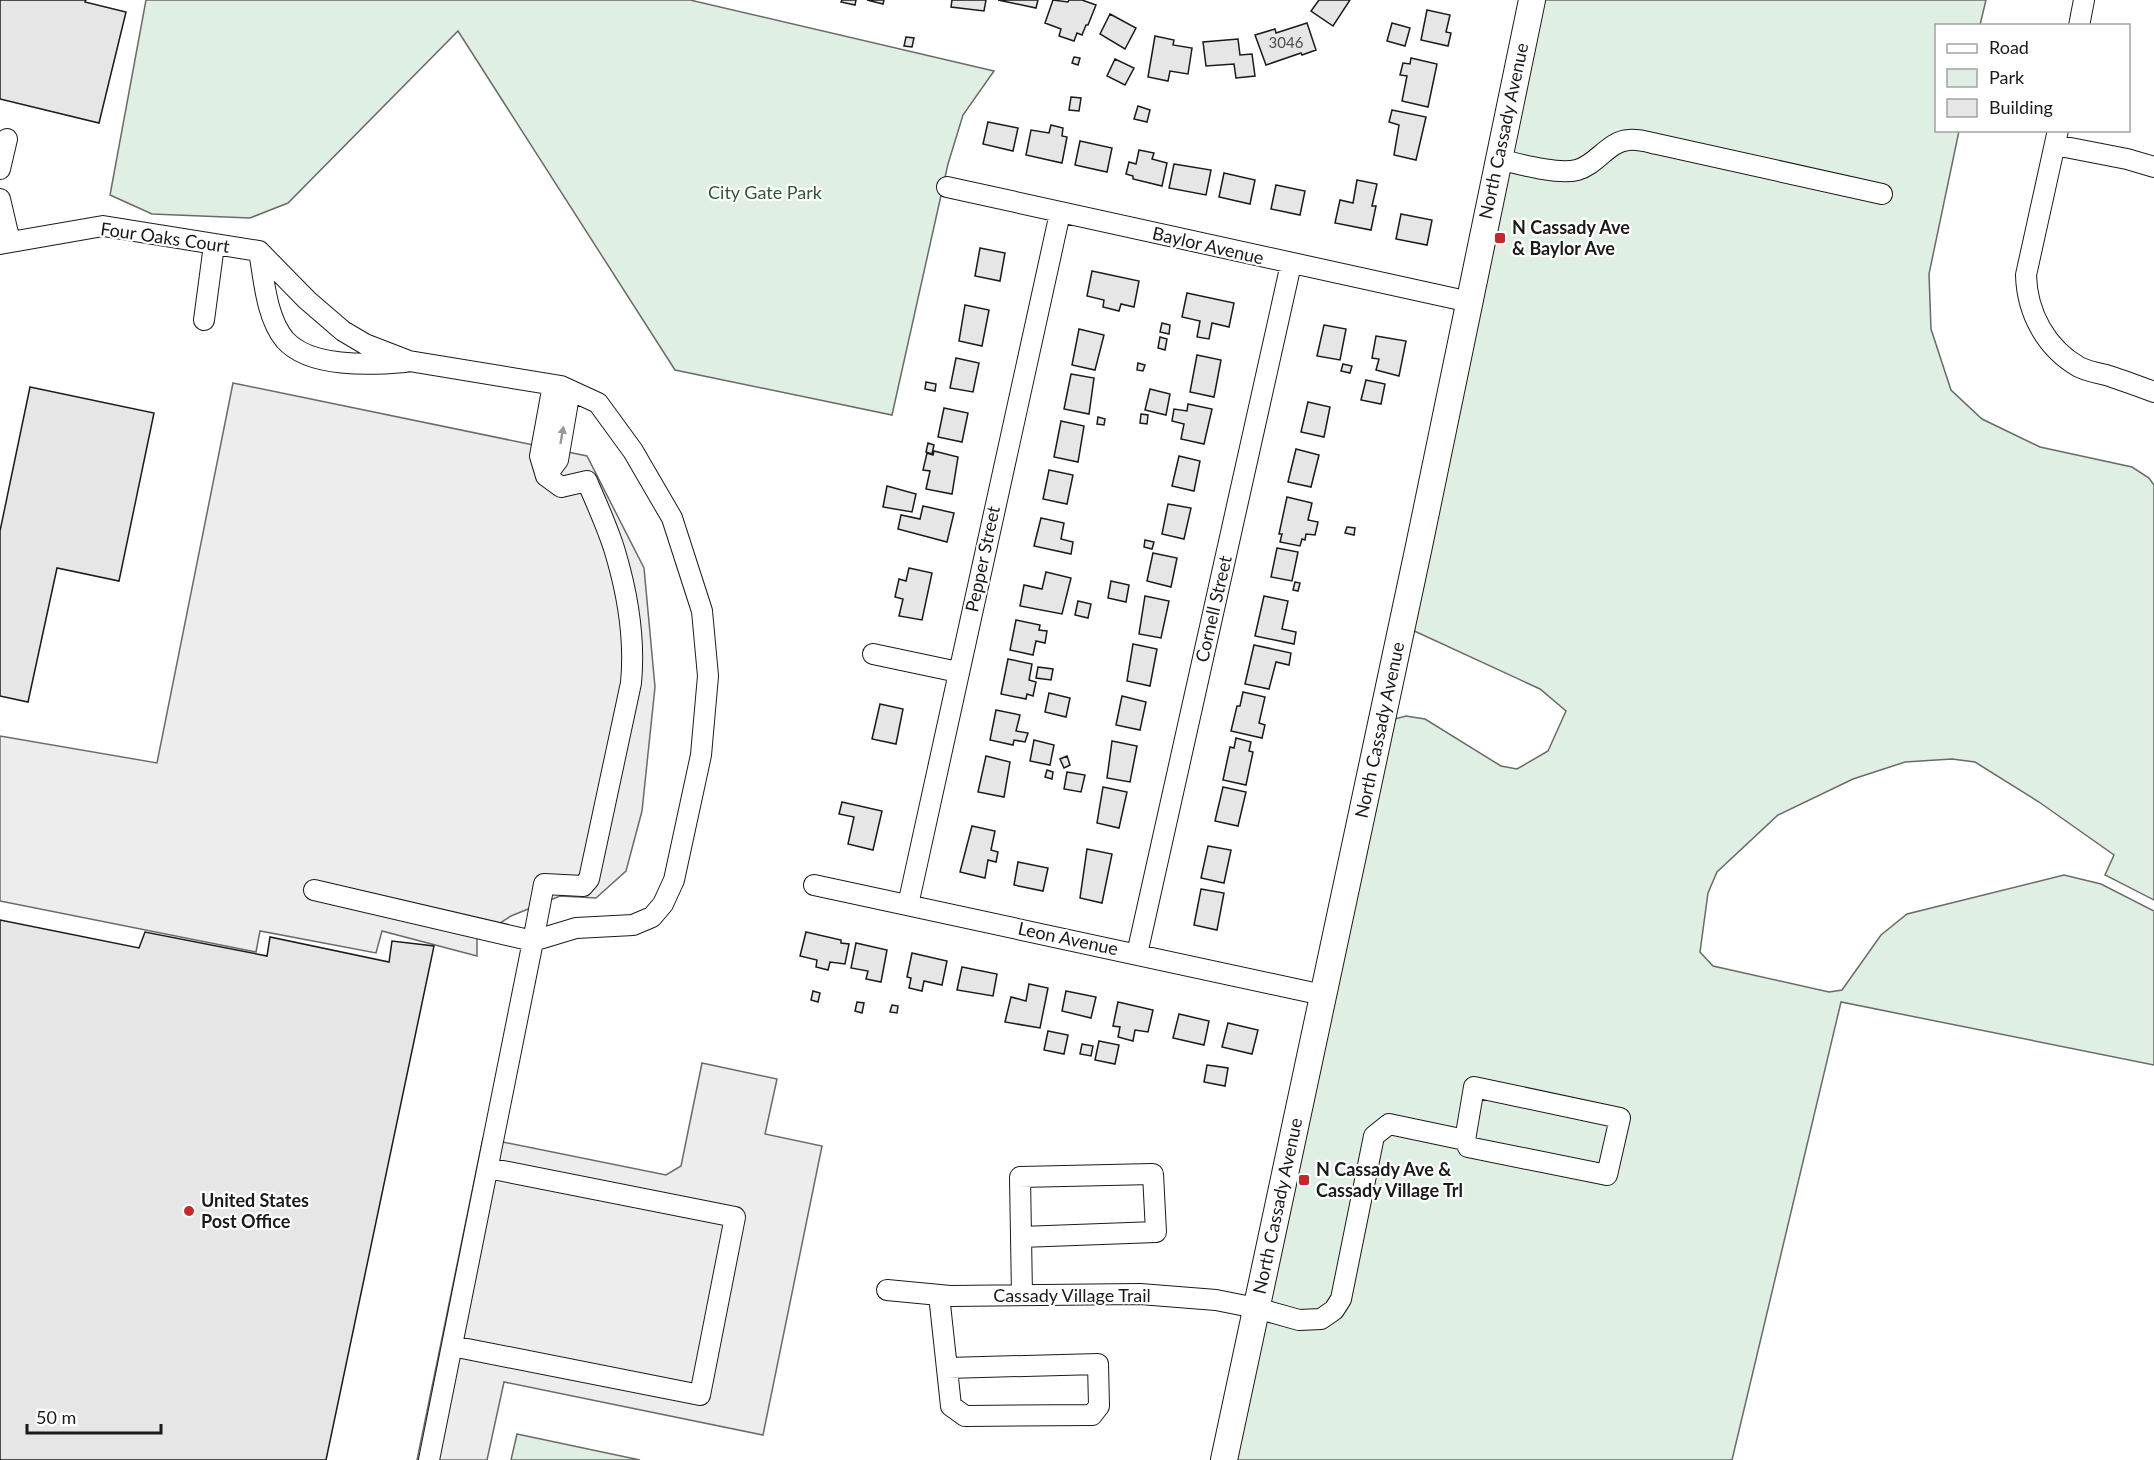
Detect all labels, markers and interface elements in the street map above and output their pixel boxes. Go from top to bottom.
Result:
legend [1935,24,2130,132]
house number: 3046 [1269,33,1304,51]
text: Road [1989,36,2029,58]
street label: North Cassady Avenue [1474,41,1532,221]
text: Park [1989,66,2025,88]
text: Building [1989,96,2053,118]
park label: City Gate Park [708,181,823,203]
place label: N Cassady Ave & Baylor Ave [1512,216,1630,259]
street label: Four Oaks Court [99,217,232,257]
street label: Baylor Avenue [1150,222,1266,269]
marker: N Cassady Ave & Baylor Ave [1493,231,1507,245]
one-way arrow [558,426,567,445]
street label: Pepper Street [960,503,1004,614]
street label: Cornell Street [1190,553,1236,664]
street label: North Cassady Avenue [1350,640,1408,820]
street label: Leon Avenue [1016,917,1120,959]
street label: North Cassady Avenue [1248,1116,1306,1296]
place label: N Cassady Ave & Cassady Village Trl [1316,1158,1463,1201]
marker: N Cassady Ave & Cassady Village Trl [1297,1173,1311,1187]
place label: United States Post Office [201,1189,309,1232]
marker: United States Post Office [182,1204,196,1218]
street label: Cassady Village Trail [993,1284,1151,1306]
scale bar [27,1397,160,1435]
text: 50 m [36,1406,76,1428]

